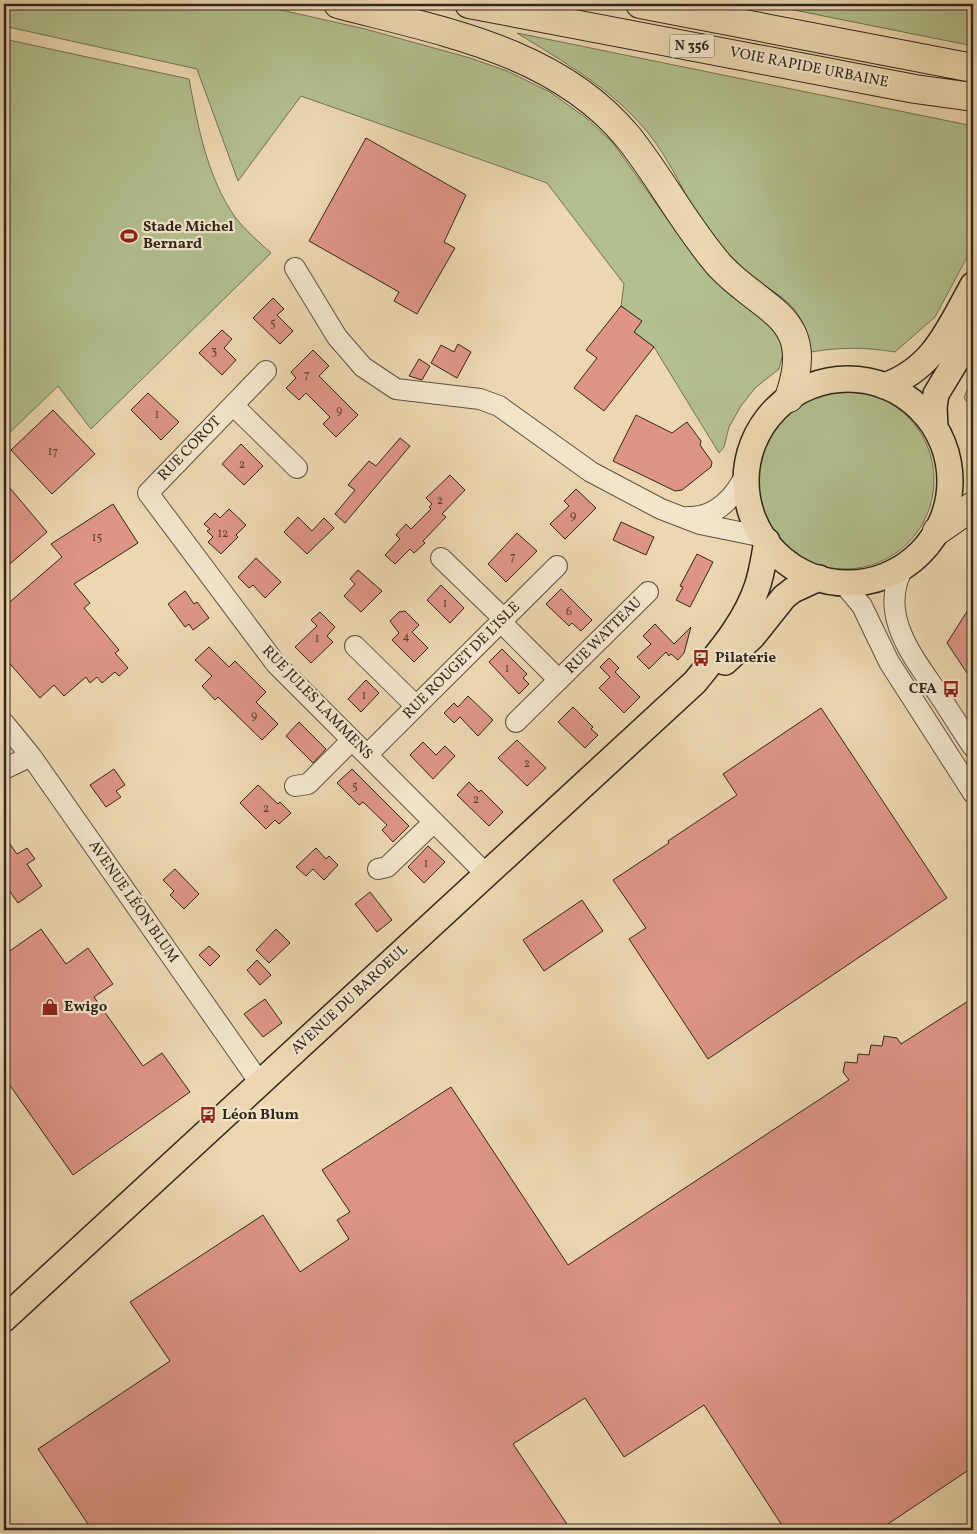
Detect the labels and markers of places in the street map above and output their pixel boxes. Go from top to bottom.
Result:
place label: Stade Michel Bernard [143,217,234,255]
sports icon: Stade Michel Bernard [119,226,139,246]
bus stop icon: Pilaterie [691,648,711,668]
place label: Pilaterie [715,648,776,669]
place label: CFA [909,679,937,700]
bus stop icon: CFA [941,679,961,699]
shop icon: Ewigo [40,997,60,1017]
place label: Ewigo [64,997,108,1018]
bus stop icon: Léon Blum [198,1105,218,1125]
place label: Léon Blum [222,1105,299,1126]

